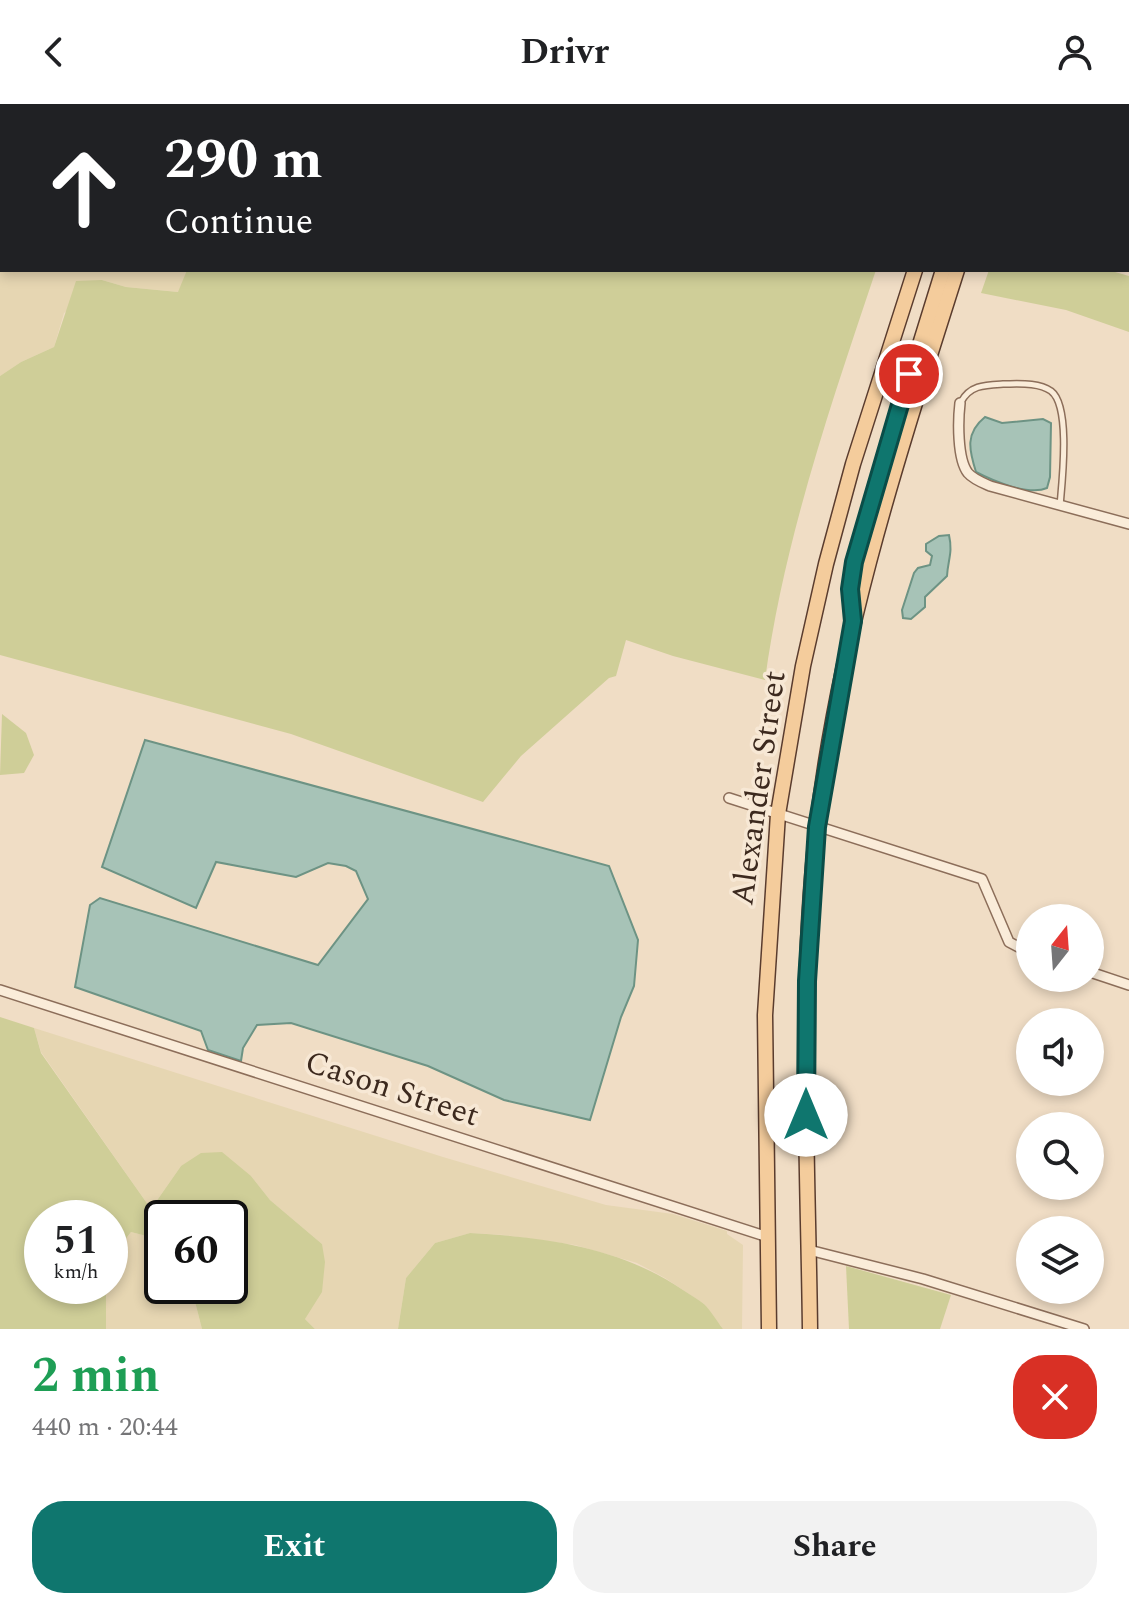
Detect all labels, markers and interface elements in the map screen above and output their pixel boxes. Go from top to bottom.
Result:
text: Drivr [520,25,609,80]
icon: back [32,30,76,74]
icon: person [1053,30,1097,74]
text: 290 m [164,118,323,203]
icon: ahead [32,136,136,240]
text: Continue [164,195,313,250]
pin [875,340,943,408]
icon: arrive [887,352,931,396]
street label: Alexander Street [718,668,800,908]
north arrow [1016,904,1104,992]
map controls [1016,904,1104,1304]
button: sound [1016,1008,1104,1096]
street label: Cason Street [299,1038,485,1140]
position arrow [764,1073,848,1157]
button: search [1016,1112,1104,1200]
speed limit sign: 60 [144,1200,248,1304]
text: 51 [54,1211,98,1272]
button: layers [1016,1216,1104,1304]
text: km/h [54,1257,99,1287]
text: 2 min [32,1340,160,1413]
button: close [1013,1355,1097,1439]
text: 440 m · 20:44 [32,1407,178,1447]
button: Exit [32,1501,557,1593]
button: Share [573,1501,1097,1593]

